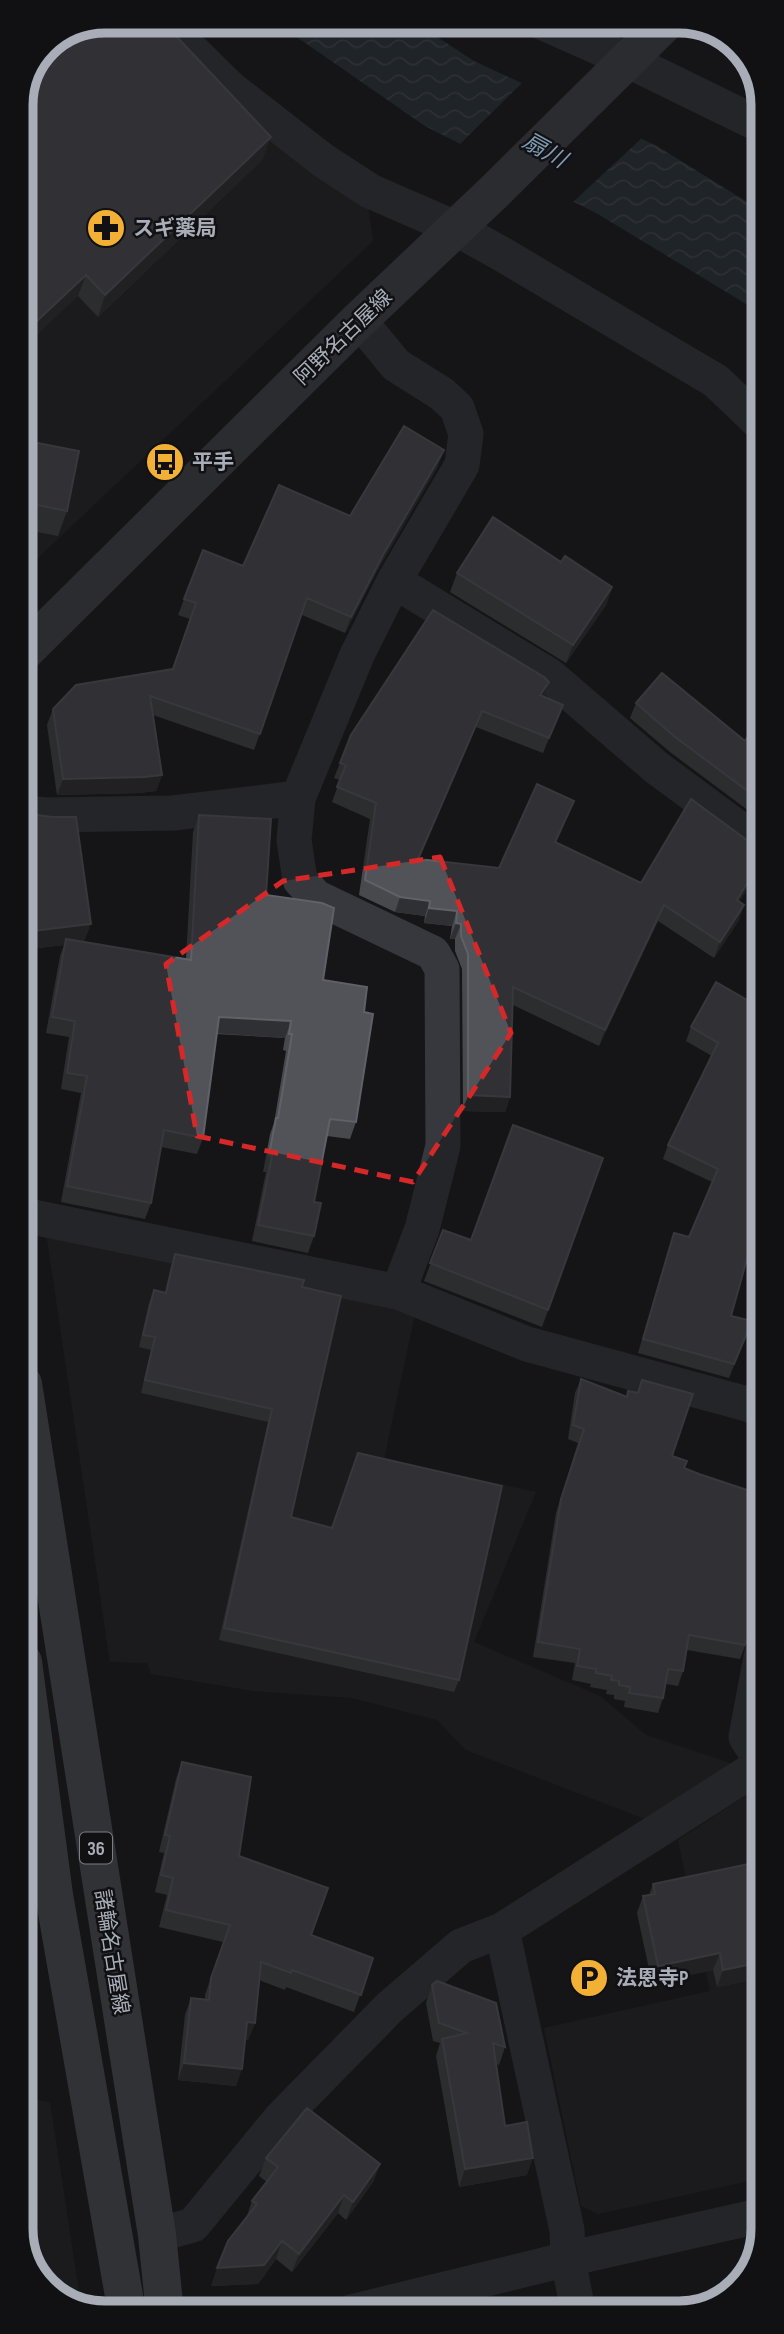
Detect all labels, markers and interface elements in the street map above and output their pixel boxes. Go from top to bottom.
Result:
water label: 扇川 [518,127,574,176]
pharmacy icon: スギ薬局 [85,207,127,249]
place label: スギ薬局 [133,216,217,241]
street label: 阿野名古屋線 [289,285,397,390]
bus stop icon: 平手 [144,441,186,483]
place label: 平手 [192,450,234,475]
road number: 36 [80,1832,112,1864]
street label: 諸輪名古屋線 [89,1888,134,2016]
parking icon: 法恩寺P [568,1957,610,1999]
place label: 法恩寺P [616,1966,689,1991]

